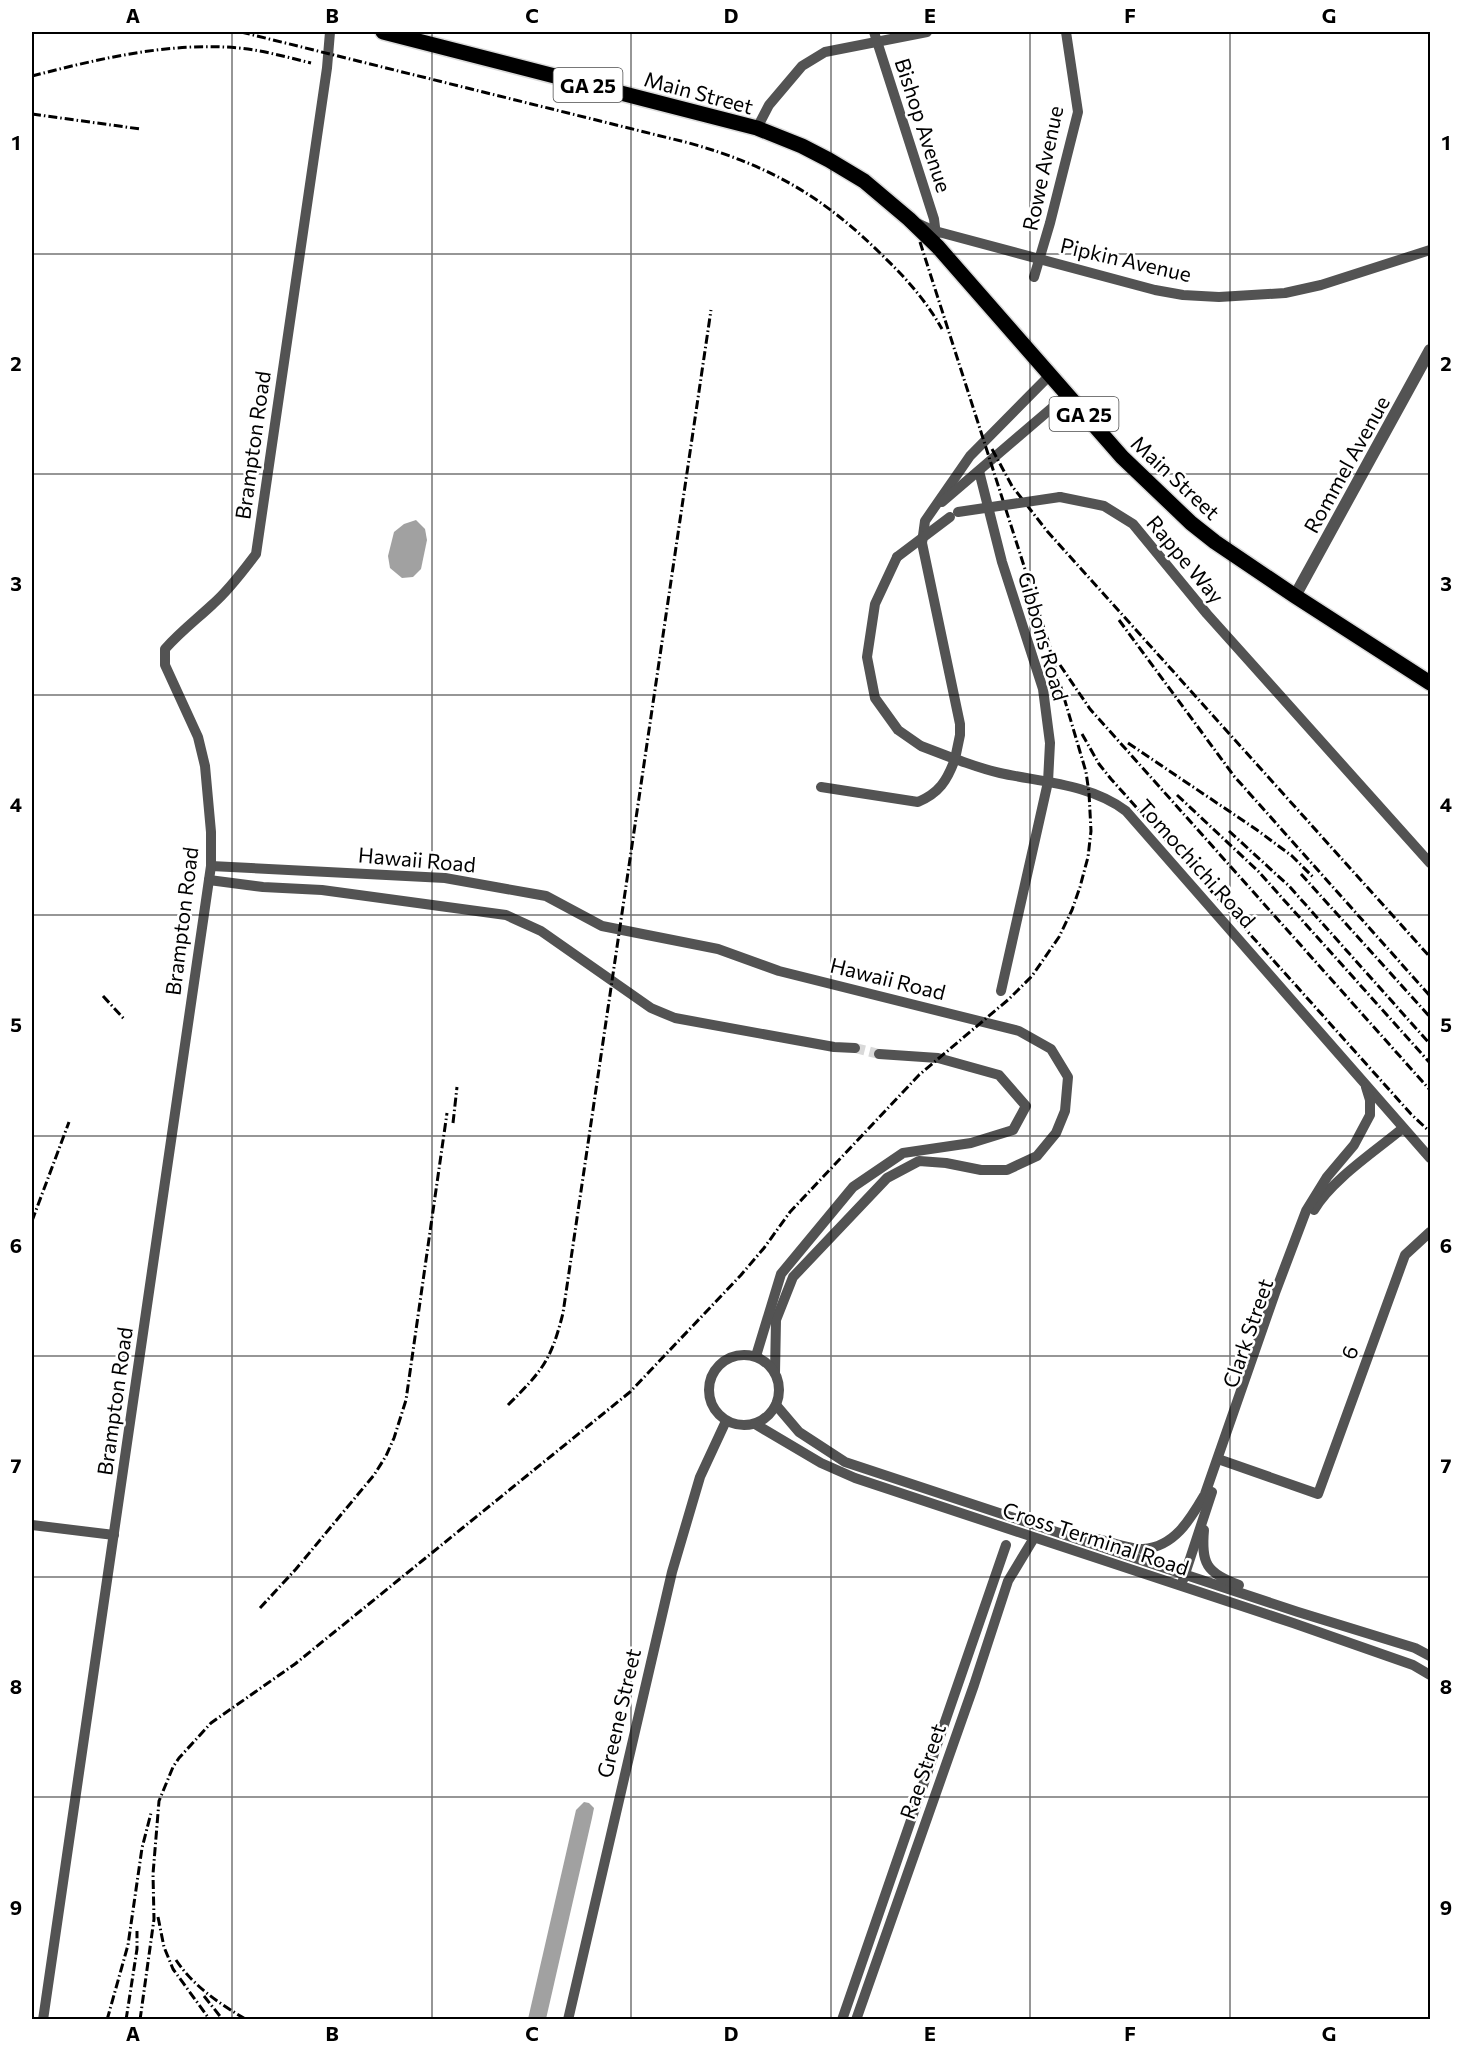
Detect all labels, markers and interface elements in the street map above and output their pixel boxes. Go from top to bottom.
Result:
text: A [126,3,140,27]
text: B [325,3,339,27]
text: C [525,3,539,27]
text: D [724,3,738,27]
text: E [924,3,936,27]
text: F [1124,3,1136,27]
text: G [1322,3,1336,27]
street label: Bishop Avenue [891,55,957,195]
street label: Main Street [642,65,756,119]
road number: GA 25 [554,68,622,102]
street label: Rowe Avenue [1017,103,1067,233]
text: 1 [11,130,21,154]
text: 1 [1441,130,1451,154]
street label: Pipkin Avenue [1058,232,1194,286]
text: 2 [10,351,22,375]
text: 2 [1440,351,1452,375]
street label: Brampton Road [229,369,275,521]
street label: Rommel Avenue [1298,391,1394,537]
road number: GA 25 [1050,397,1118,431]
street label: Main Street [1127,430,1225,524]
street label: Rappe Way [1142,510,1230,608]
street label: Gibbons Road [1014,569,1074,703]
text: 3 [10,571,22,595]
text: 3 [1440,571,1452,595]
text: 4 [10,792,22,816]
text: 4 [1440,792,1452,816]
street label: Tomochichi Road [1133,794,1261,932]
street label: Hawaii Road [357,841,477,877]
street label: Brampton Road [159,845,203,997]
street label: Hawaii Road [828,952,948,1004]
text: 5 [10,1012,22,1036]
text: 5 [1440,1012,1452,1036]
text: 6 [10,1233,22,1257]
text: 6 [1440,1233,1452,1257]
street label: Clark Street [1217,1275,1277,1391]
street label: Brampton Road [91,1325,137,1477]
street label: 6 [1335,1342,1363,1362]
text: 7 [11,1453,22,1477]
text: 7 [1441,1453,1452,1477]
street label: Cross Terminal Road [1000,1496,1192,1580]
street label: Greene Street [591,1646,645,1780]
text: 8 [10,1674,22,1698]
text: 8 [1440,1674,1452,1698]
street label: Rae Street [894,1720,950,1822]
text: 9 [10,1895,22,1919]
text: 9 [1440,1895,1452,1919]
text: A [126,2021,140,2045]
text: B [325,2021,339,2045]
text: C [525,2021,539,2045]
text: D [724,2021,738,2045]
text: E [924,2021,936,2045]
text: F [1124,2021,1136,2045]
text: G [1322,2021,1336,2045]

